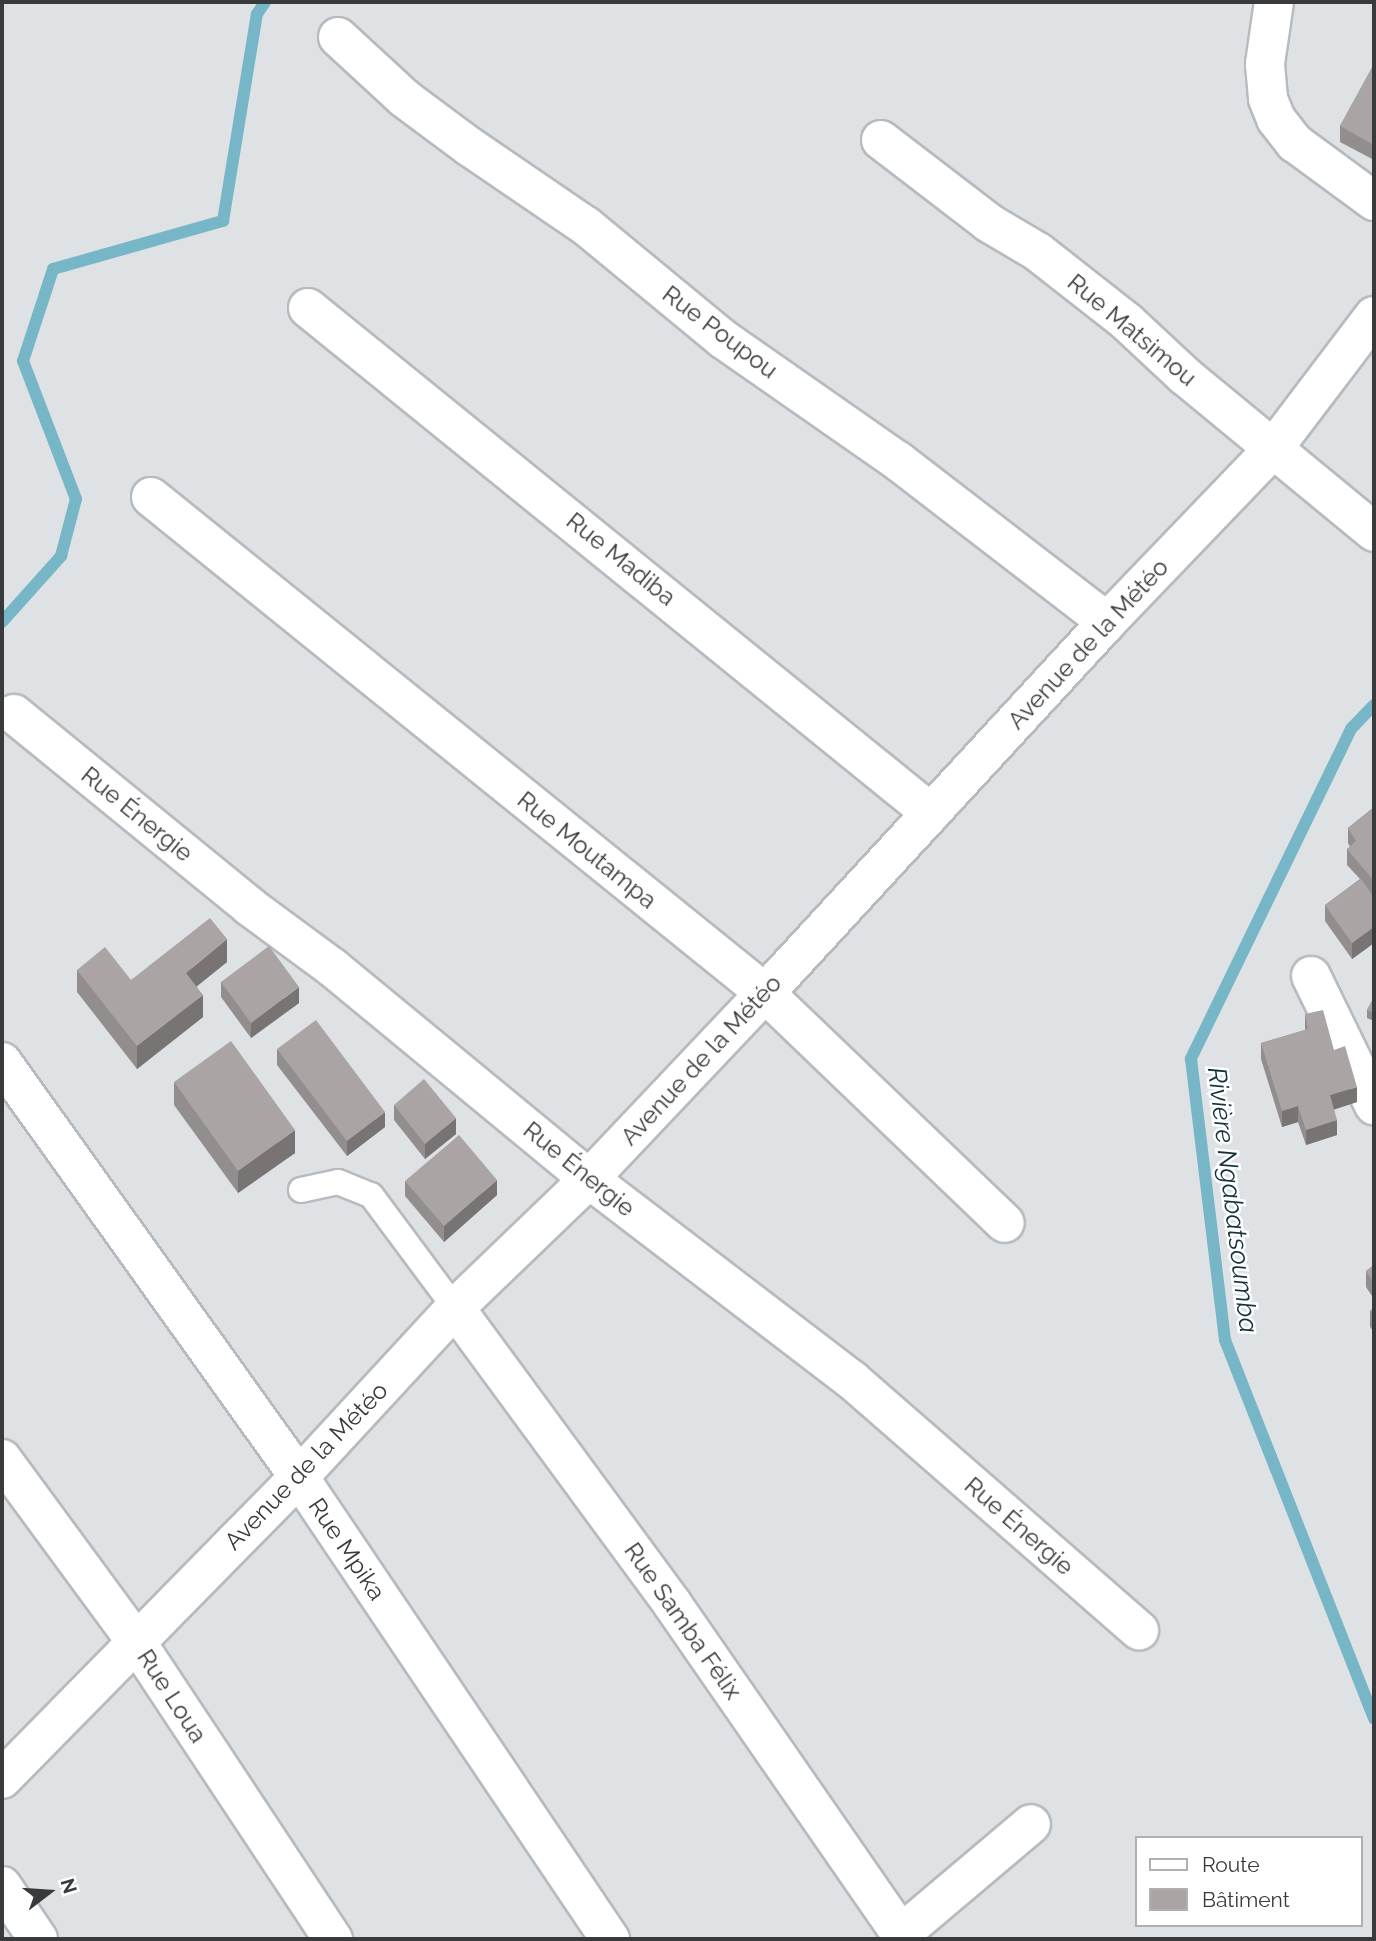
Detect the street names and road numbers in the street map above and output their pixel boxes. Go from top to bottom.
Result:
street label: Rue Matsimou [1062,268,1202,392]
street label: Rue Poupou [657,279,783,385]
street label: Rue Madiba [561,506,681,612]
street label: Avenue de la Météo [1002,553,1174,735]
street label: Rue Énergie [76,760,198,868]
street label: Rue Moutampa [512,785,662,915]
street label: Avenue de la Météo [615,969,787,1151]
street label: Rue Énergie [518,1115,640,1223]
street label: Avenue de la Météo [218,1376,394,1556]
street label: Rue Énergie [959,1471,1079,1581]
street label: Rue Mpika [302,1493,392,1605]
street label: Rue Samba Félix [618,1537,748,1705]
street label: Rue Loua [131,1644,213,1748]

